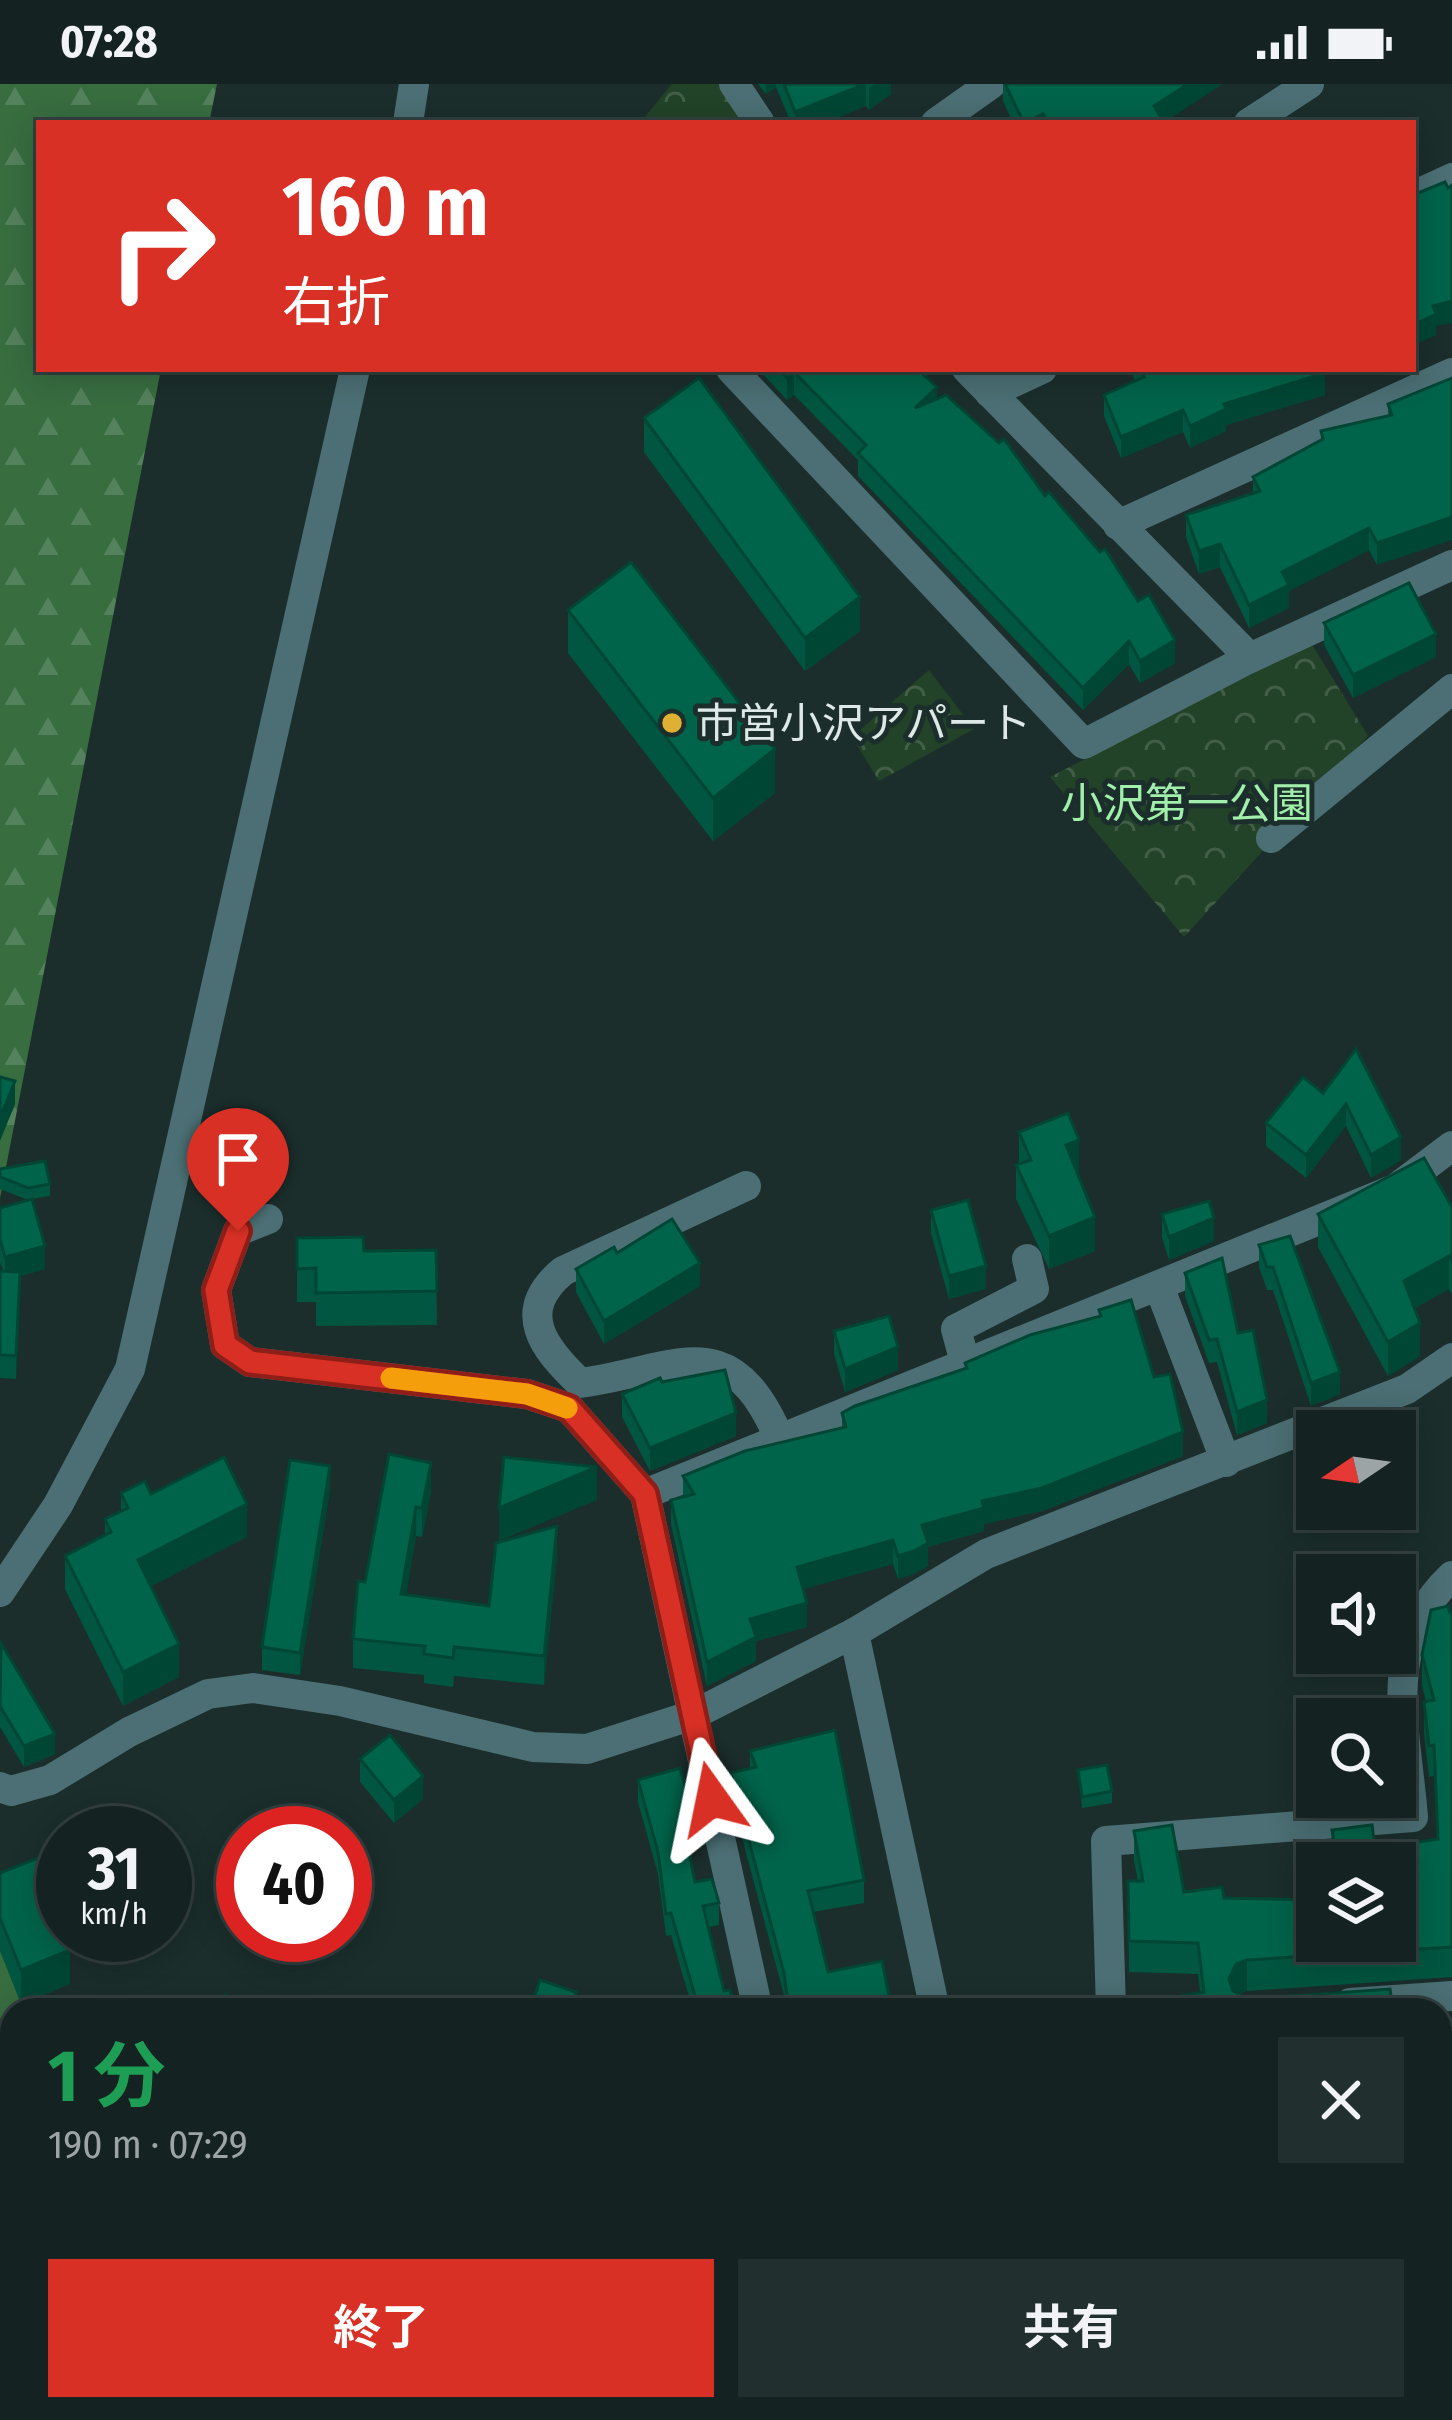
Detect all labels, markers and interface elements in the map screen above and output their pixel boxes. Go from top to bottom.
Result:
text: 07:28 [60,15,158,69]
text: 160 m [282,156,489,257]
icon: right [84,168,240,324]
text: 右折 [282,271,390,335]
place label: 市営小沢アパート [696,699,1031,749]
marker: 市営小沢アパート [659,710,685,736]
park label: 小沢第一公園 [1061,779,1313,829]
pin [187,1108,289,1231]
icon: arrive [205,1126,271,1192]
north arrow [1296,1410,1416,1530]
map controls [1296,1410,1416,1962]
button: sound [1296,1554,1416,1674]
button: search [1296,1698,1416,1818]
position arrow [649,1736,775,1862]
speed limit sign: 40 [216,1806,372,1962]
text: 31 [88,1833,140,1905]
button: layers [1296,1842,1416,1962]
text: km/h [81,1896,147,1932]
text: 1 分 [48,2034,165,2120]
button: close [1278,2037,1404,2163]
text: 190 m · 07:29 [48,2122,248,2168]
button: 終了 [48,2259,714,2397]
button: 共有 [738,2259,1404,2397]

